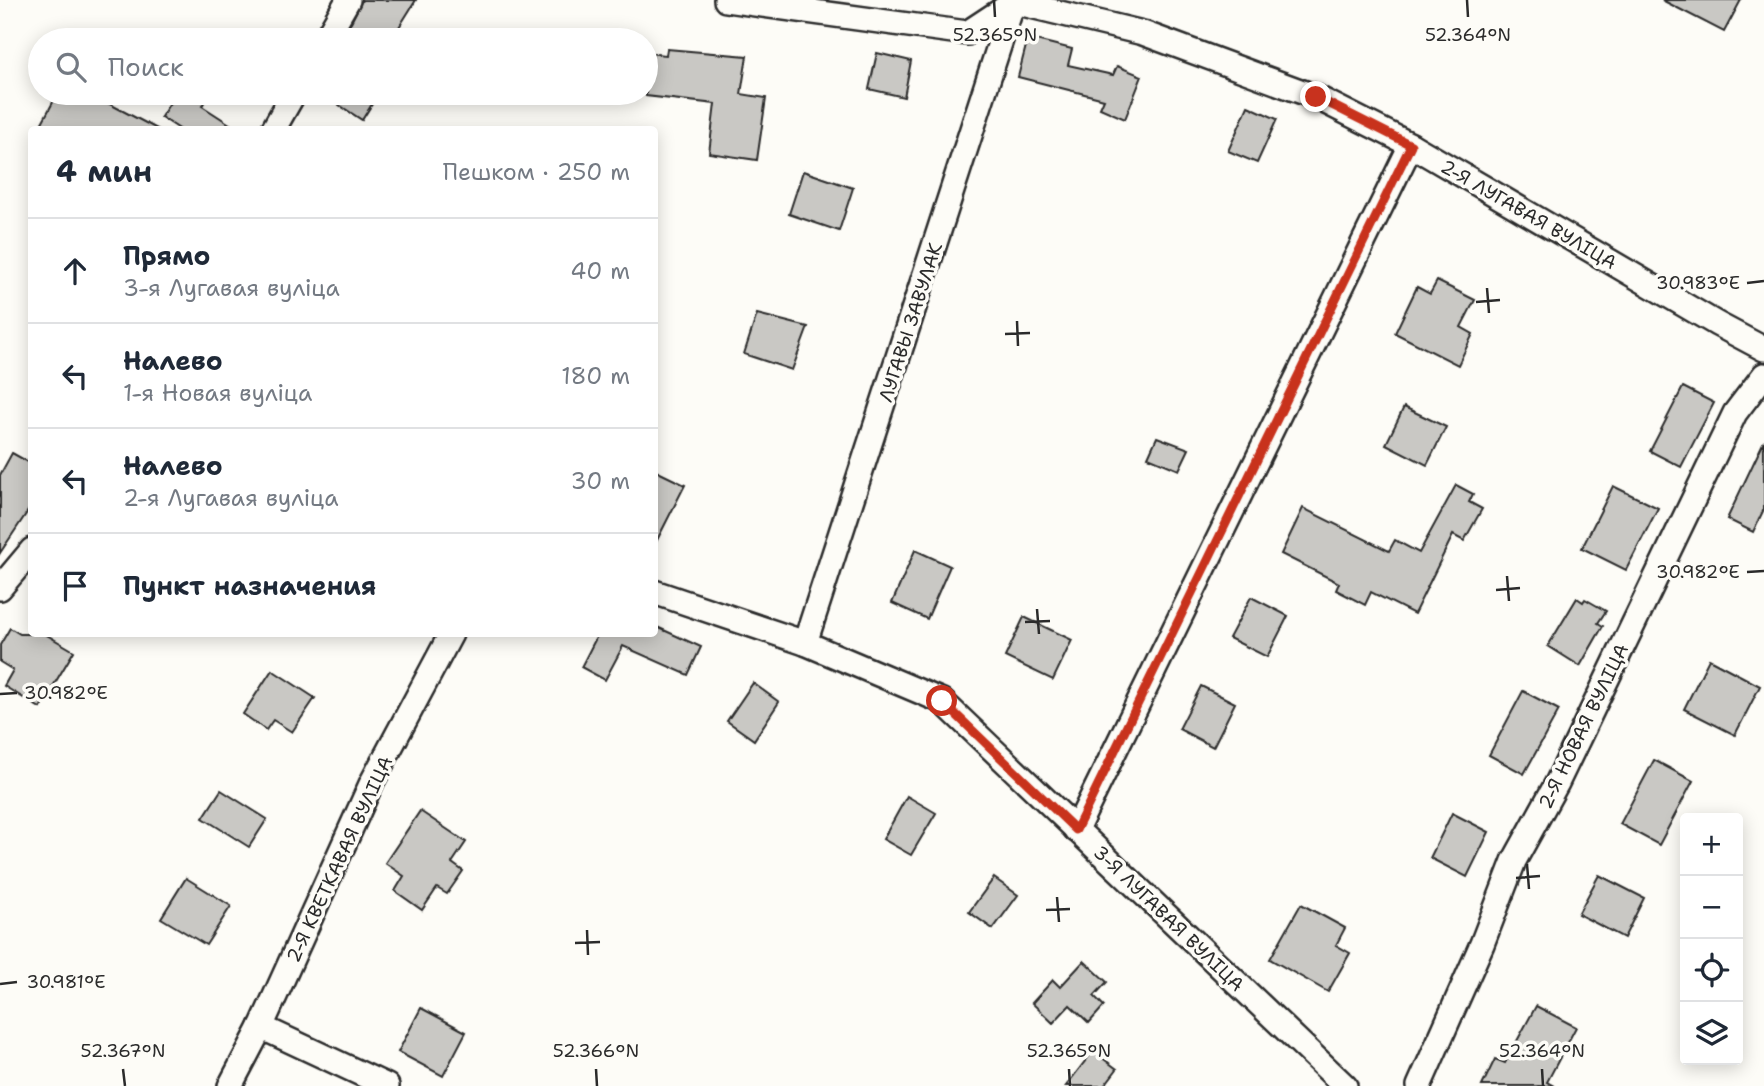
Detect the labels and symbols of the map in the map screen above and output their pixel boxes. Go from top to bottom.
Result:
text: 52.365°N [953,23,1037,47]
text: 52.364°N [1425,23,1511,47]
route end [1300,81,1331,112]
street label: 2-Я ЛУГАВАЯ ВУЛІЦА [1436,154,1621,275]
street label: ЛУГАВЫ ЗАВУЛАК [873,239,948,405]
text: 30.983°E [1656,271,1740,295]
text: 30.982°E [1656,560,1740,584]
street label: 2-Я НОВАЯ ВУЛІЦА [1533,639,1634,813]
text: 30.982°E [24,681,108,705]
route start [926,685,957,716]
street label: 2-Я КВЕТКАВАЯ ВУЛІЦА [281,752,398,966]
street label: 3-Я ЛУГАВАЯ ВУЛІЦА [1088,840,1249,997]
text: 30.981°E [26,970,106,994]
text: 52.367°N [81,1039,165,1063]
text: 52.366°N [553,1039,639,1063]
text: 52.365°N [1027,1039,1111,1063]
text: 52.364°N [1499,1039,1585,1063]

